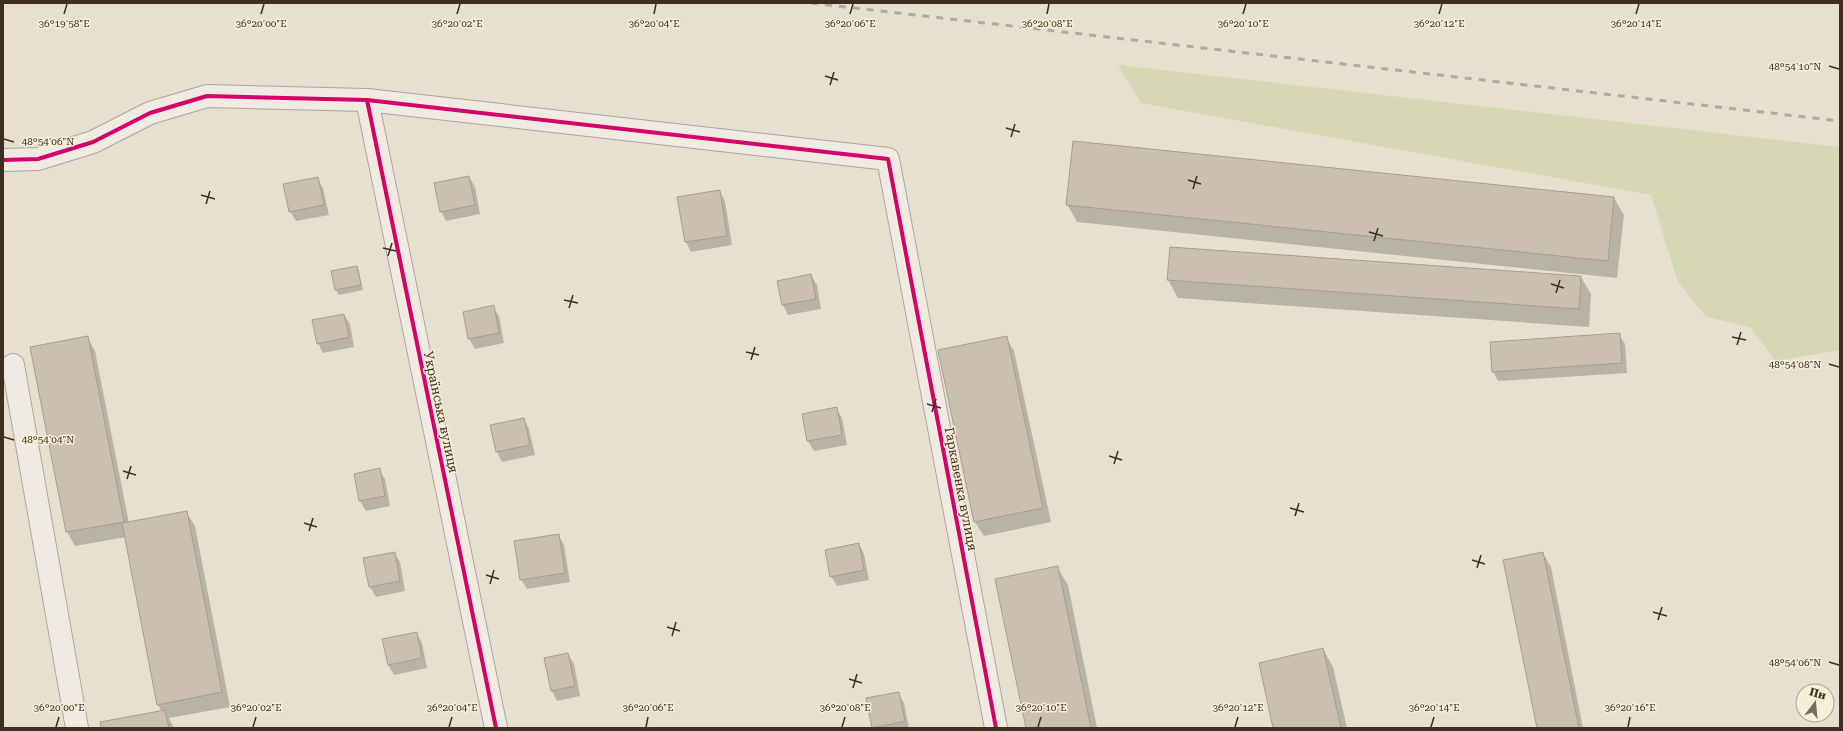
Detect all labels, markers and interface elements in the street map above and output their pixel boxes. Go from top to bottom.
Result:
text: 36°19'58"E [38,18,90,29]
text: 36°20'00"E [235,18,287,29]
text: 36°20'02"E [431,18,483,29]
text: 36°20'04"E [628,18,680,29]
text: 36°20'06"E [824,18,876,29]
text: 36°20'08"E [1021,18,1073,29]
text: 36°20'10"E [1217,18,1269,29]
text: 36°20'12"E [1413,18,1465,29]
text: 36°20'14"E [1610,18,1662,29]
text: 48°54'10"N [1769,61,1821,72]
text: 48°54'06"N [22,136,74,147]
street label: Українська вулиця [421,350,461,474]
text: 48°54'08"N [1769,359,1821,370]
street label: Гаркавенка вулиця [942,426,980,552]
text: 48°54'04"N [22,434,74,445]
text: 48°54'06"N [1769,657,1821,668]
north arrow [1795,683,1835,723]
text: Пн [1808,685,1828,703]
text: 36°20'00"E [33,702,85,713]
text: 36°20'02"E [230,702,282,713]
text: 36°20'04"E [426,702,478,713]
text: 36°20'06"E [622,702,674,713]
text: 36°20'08"E [819,702,871,713]
text: 36°20'10"E [1015,702,1067,713]
text: 36°20'12"E [1212,702,1264,713]
text: 36°20'14"E [1408,702,1460,713]
text: 36°20'16"E [1604,702,1656,713]

